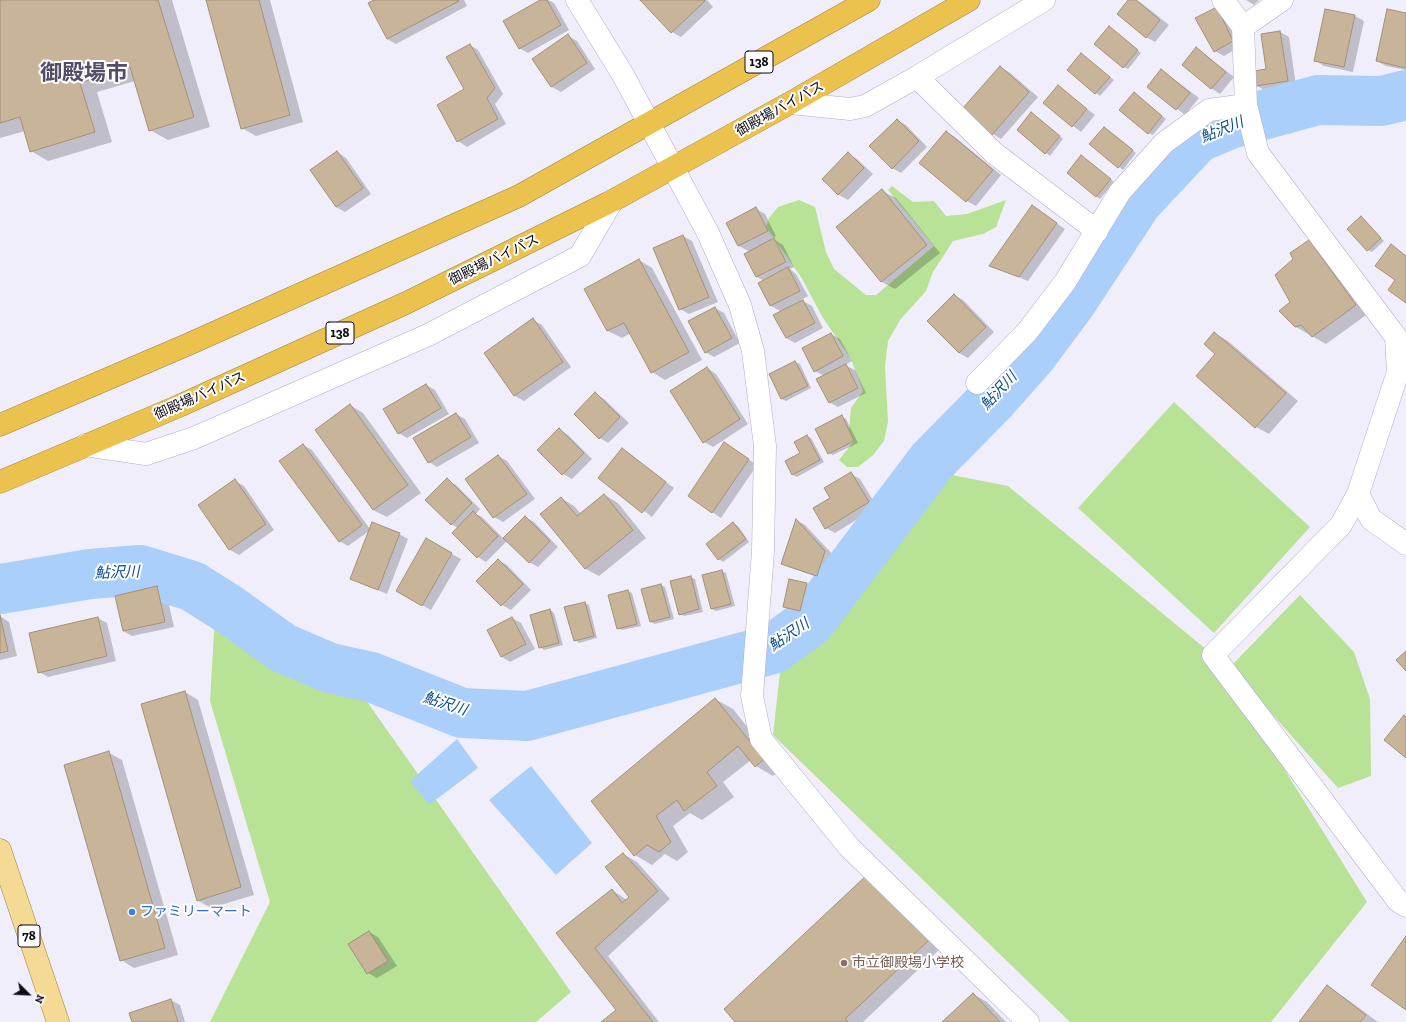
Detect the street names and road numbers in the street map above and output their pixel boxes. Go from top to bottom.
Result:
road number: 138 [745,51,773,73]
street label: 御殿場バイパス [733,78,827,140]
street label: 御殿場バイパス [446,231,542,289]
road number: 138 [326,322,354,344]
street label: 御殿場バイパス [152,368,248,424]
road number: 78 [18,925,40,947]

